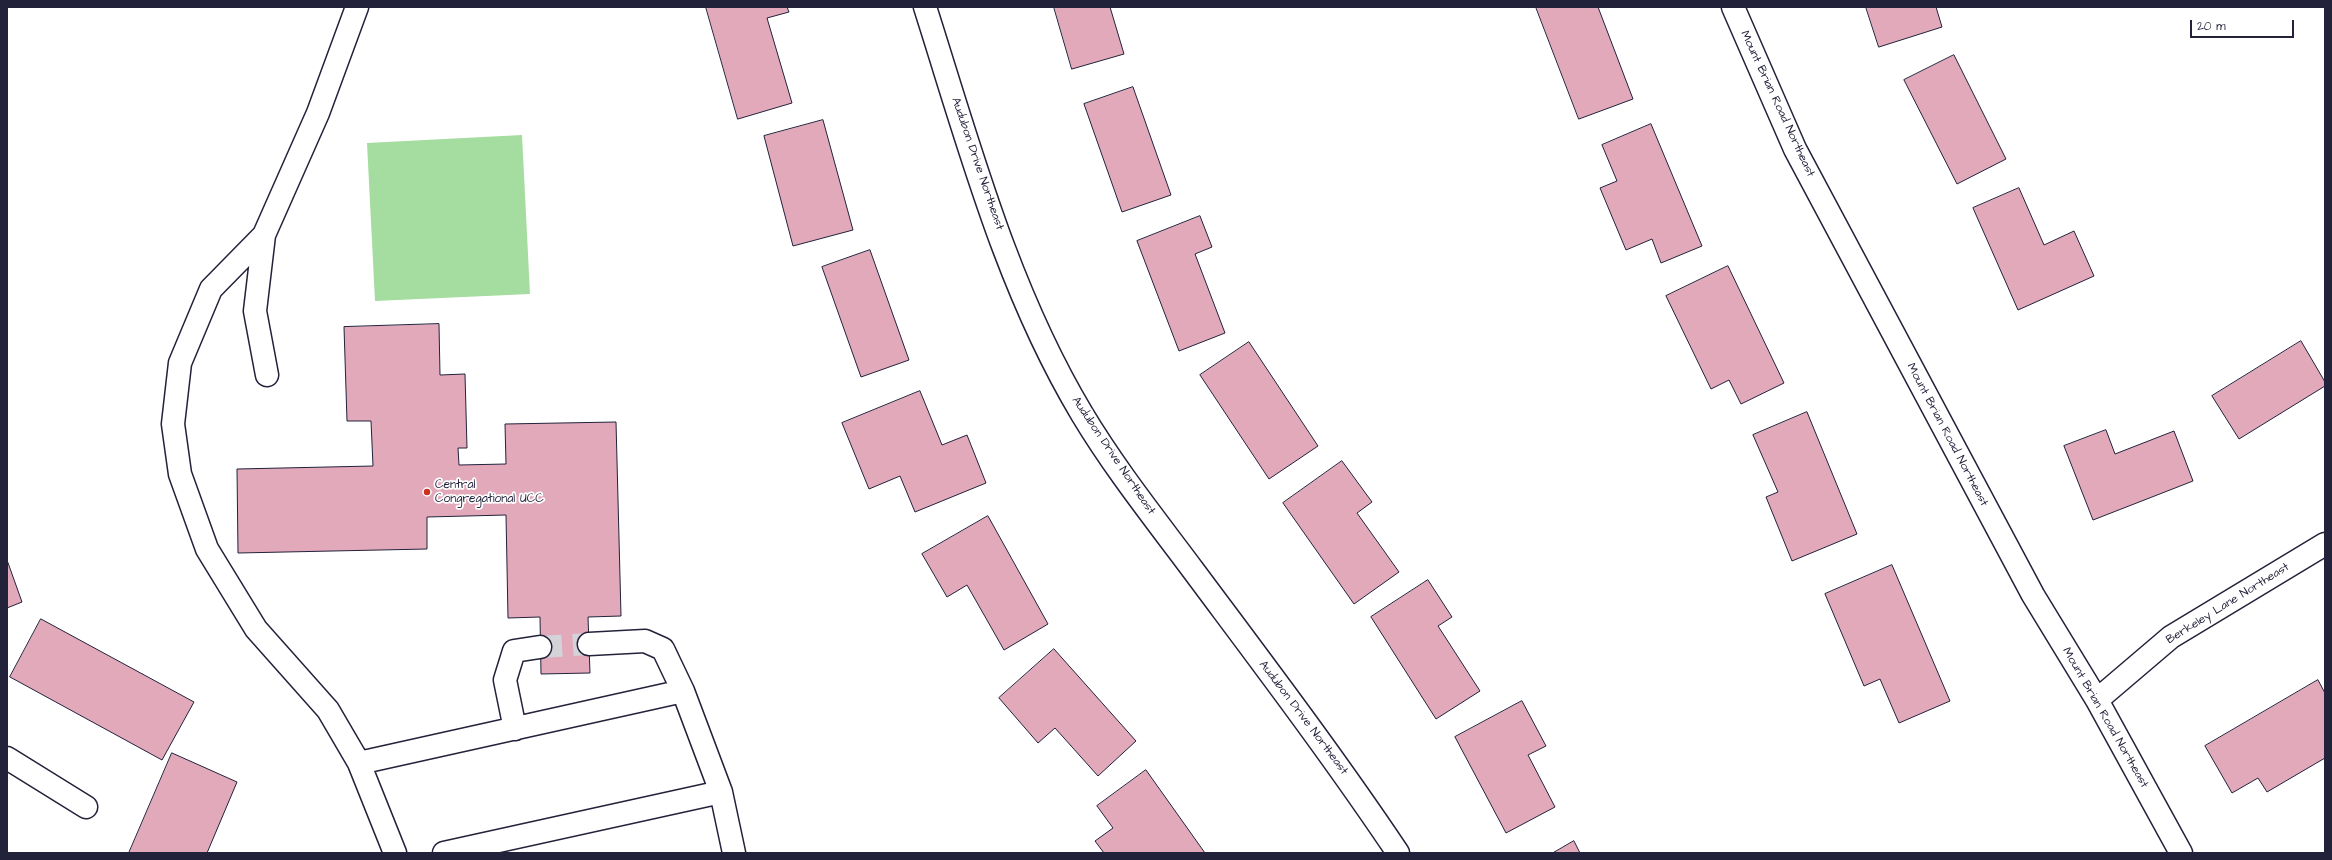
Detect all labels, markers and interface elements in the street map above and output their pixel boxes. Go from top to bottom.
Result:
scale bar [2192,12,2296,38]
text: 20 m [2197,18,2226,35]
street label: Mount Brian Road Northeast [1737,29,1817,179]
street label: Audubon Drive Northeast [948,96,1006,232]
street label: Mount Brian Road Northeast [1903,361,1991,509]
street label: Audubon Drive Northeast [1068,394,1158,518]
place label: Central Congregational UCC [435,478,544,506]
marker: Central Congregational UCC [422,487,432,497]
street label: Berkeley Lane Northeast [2164,560,2292,648]
street label: Mount Brian Road Northeast [2059,645,2151,791]
street label: Audubon Drive Northeast [1255,658,1351,778]

